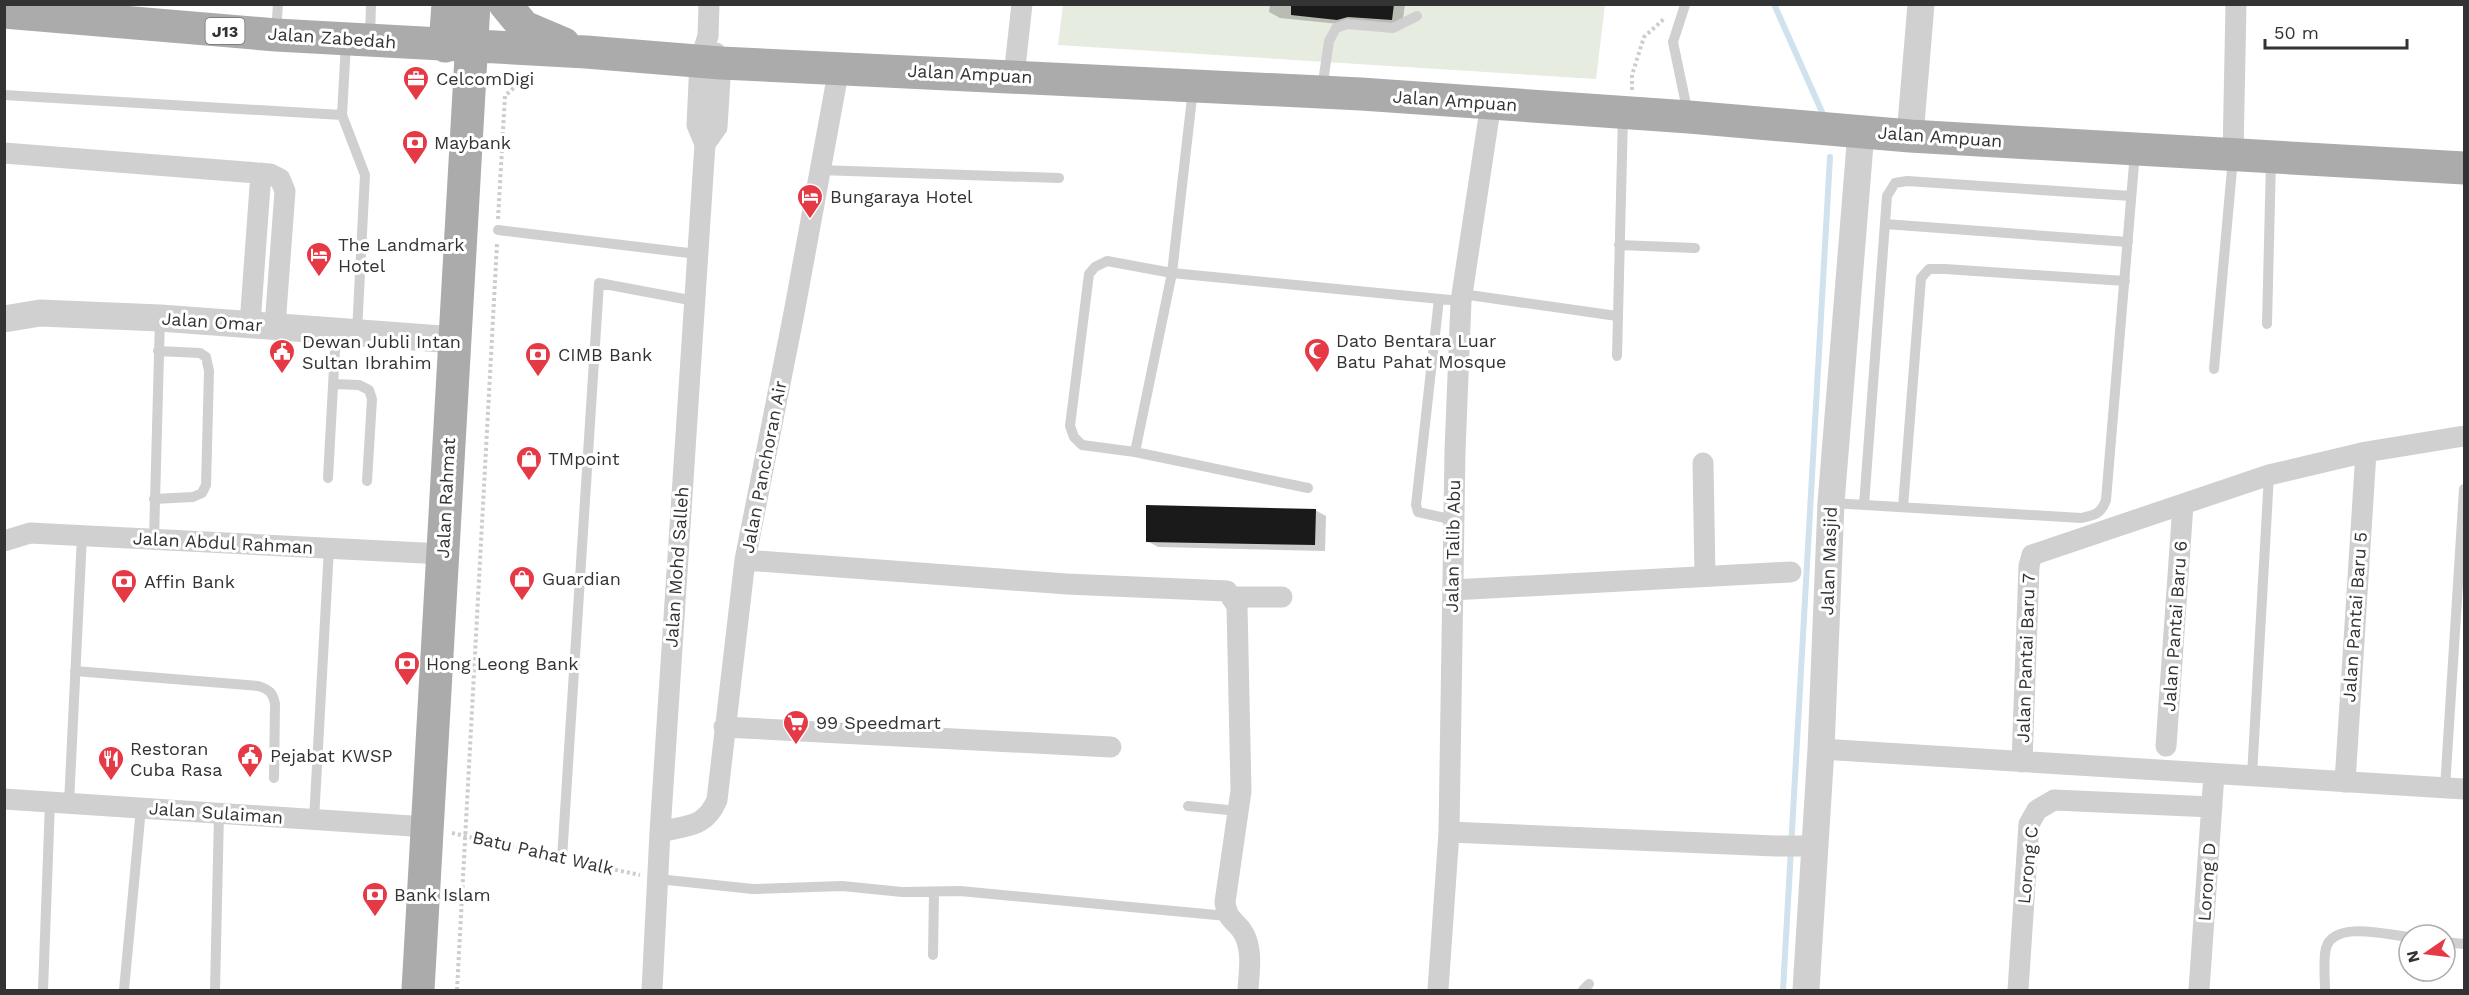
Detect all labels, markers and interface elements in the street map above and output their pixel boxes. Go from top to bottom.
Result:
scale bar [2265,12,2408,50]
road number: J13 [206,18,244,44]
text: 50 m [2274,22,2319,43]
street label: Jalan Zabedah [267,23,397,52]
street label: Jalan Ampuan [907,60,1033,87]
office icon: CelcomDigi [401,64,431,102]
place label: CelcomDigi [436,68,534,89]
street label: Jalan Ampuan [1392,86,1518,115]
street label: Jalan Ampuan [1877,122,2003,151]
bank icon: Maybank [400,128,430,166]
place label: Maybank [434,132,511,153]
hotel icon: Bungaraya Hotel [795,182,825,220]
place label: Bungaraya Hotel [830,186,973,207]
place label: The Landmark Hotel [338,234,464,276]
hotel icon: The Landmark Hotel [304,240,334,278]
street label: Jalan Omar [161,308,263,336]
place label: Dato Bentara Luar Batu Pahat Mosque [1336,330,1506,372]
place label: Dewan Jubli Intan Sultan Ibrahim [302,331,461,373]
mosque icon: Dato Bentara Luar Batu Pahat Mosque [1302,336,1332,374]
public building icon: Dewan Jubli Intan Sultan Ibrahim [267,337,297,375]
bank icon: CIMB Bank [523,340,553,378]
place label: CIMB Bank [558,344,652,365]
street label: Jalan Panchoran Air [736,379,791,555]
street label: Jalan Rahmat [432,437,459,559]
shop icon: TMpoint [514,444,544,482]
place label: TMpoint [548,448,620,469]
street label: Jalan Talib Abu [1441,479,1464,613]
street label: Jalan Mohd Salleh [660,486,693,648]
street label: Jalan Masjid [1816,506,1841,616]
street label: Jalan Abdul Rahman [132,527,314,558]
street label: Jalan Pantai Baru 5 [2338,531,2371,703]
street label: Jalan Pantai Baru 6 [2158,540,2191,712]
shop icon: Guardian [507,564,537,602]
bank icon: Affin Bank [109,567,139,605]
place label: Guardian [542,568,621,589]
place label: Affin Bank [144,571,235,592]
street label: Jalan Pantai Baru 7 [2012,573,2039,743]
bank icon: Hong Leong Bank [392,649,422,687]
place label: Hong Leong Bank [426,653,579,674]
supermarket icon: 99 Speedmart [781,708,811,746]
place label: 99 Speedmart [816,712,941,733]
place label: Restoran Cuba Rasa [130,738,222,780]
public building icon: Pejabat KWSP [235,741,265,779]
restaurant icon: Restoran Cuba Rasa [96,744,126,782]
place label: Pejabat KWSP [270,745,392,766]
street label: Jalan Sulaiman [148,797,284,828]
street label: Lorong C [2013,825,2042,905]
street label: Batu Pahat Walk [470,826,616,879]
street label: Lorong D [2193,842,2220,922]
bank icon: Bank Islam [360,880,390,918]
place label: Bank Islam [394,884,491,905]
north arrow [2397,923,2457,983]
text: N [2402,948,2424,965]

